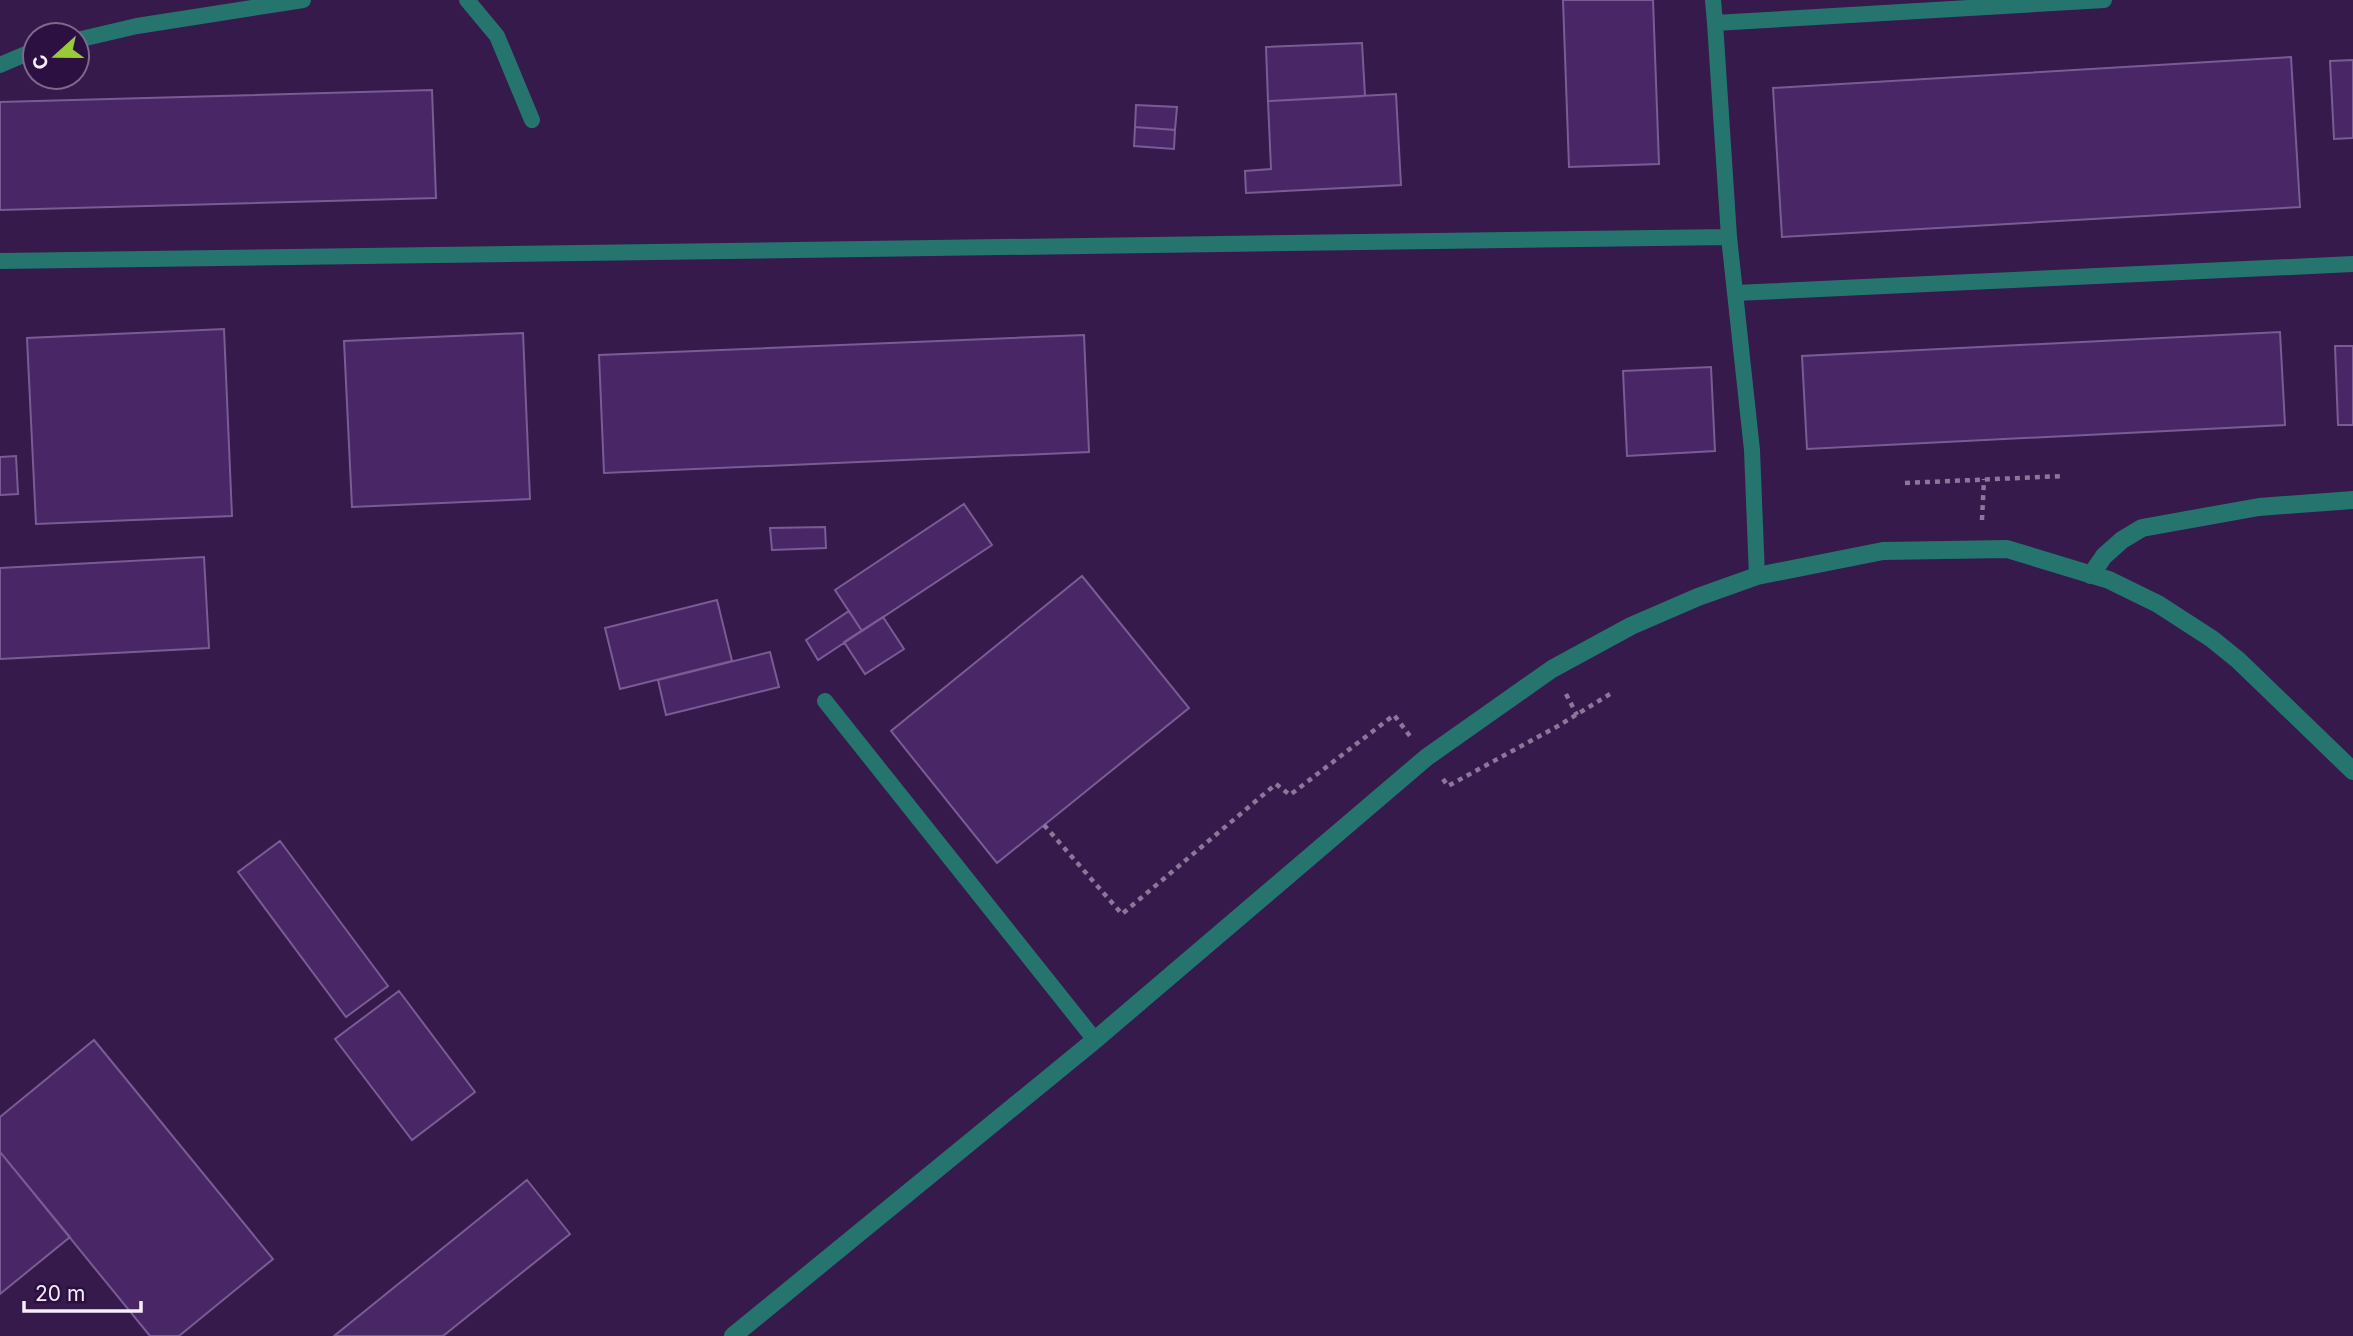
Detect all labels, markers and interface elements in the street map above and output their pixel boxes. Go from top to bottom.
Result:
north arrow [21,21,91,91]
text: С [27,51,54,73]
scale bar [24,1270,142,1314]
text: 20 m [35,1281,85,1306]

